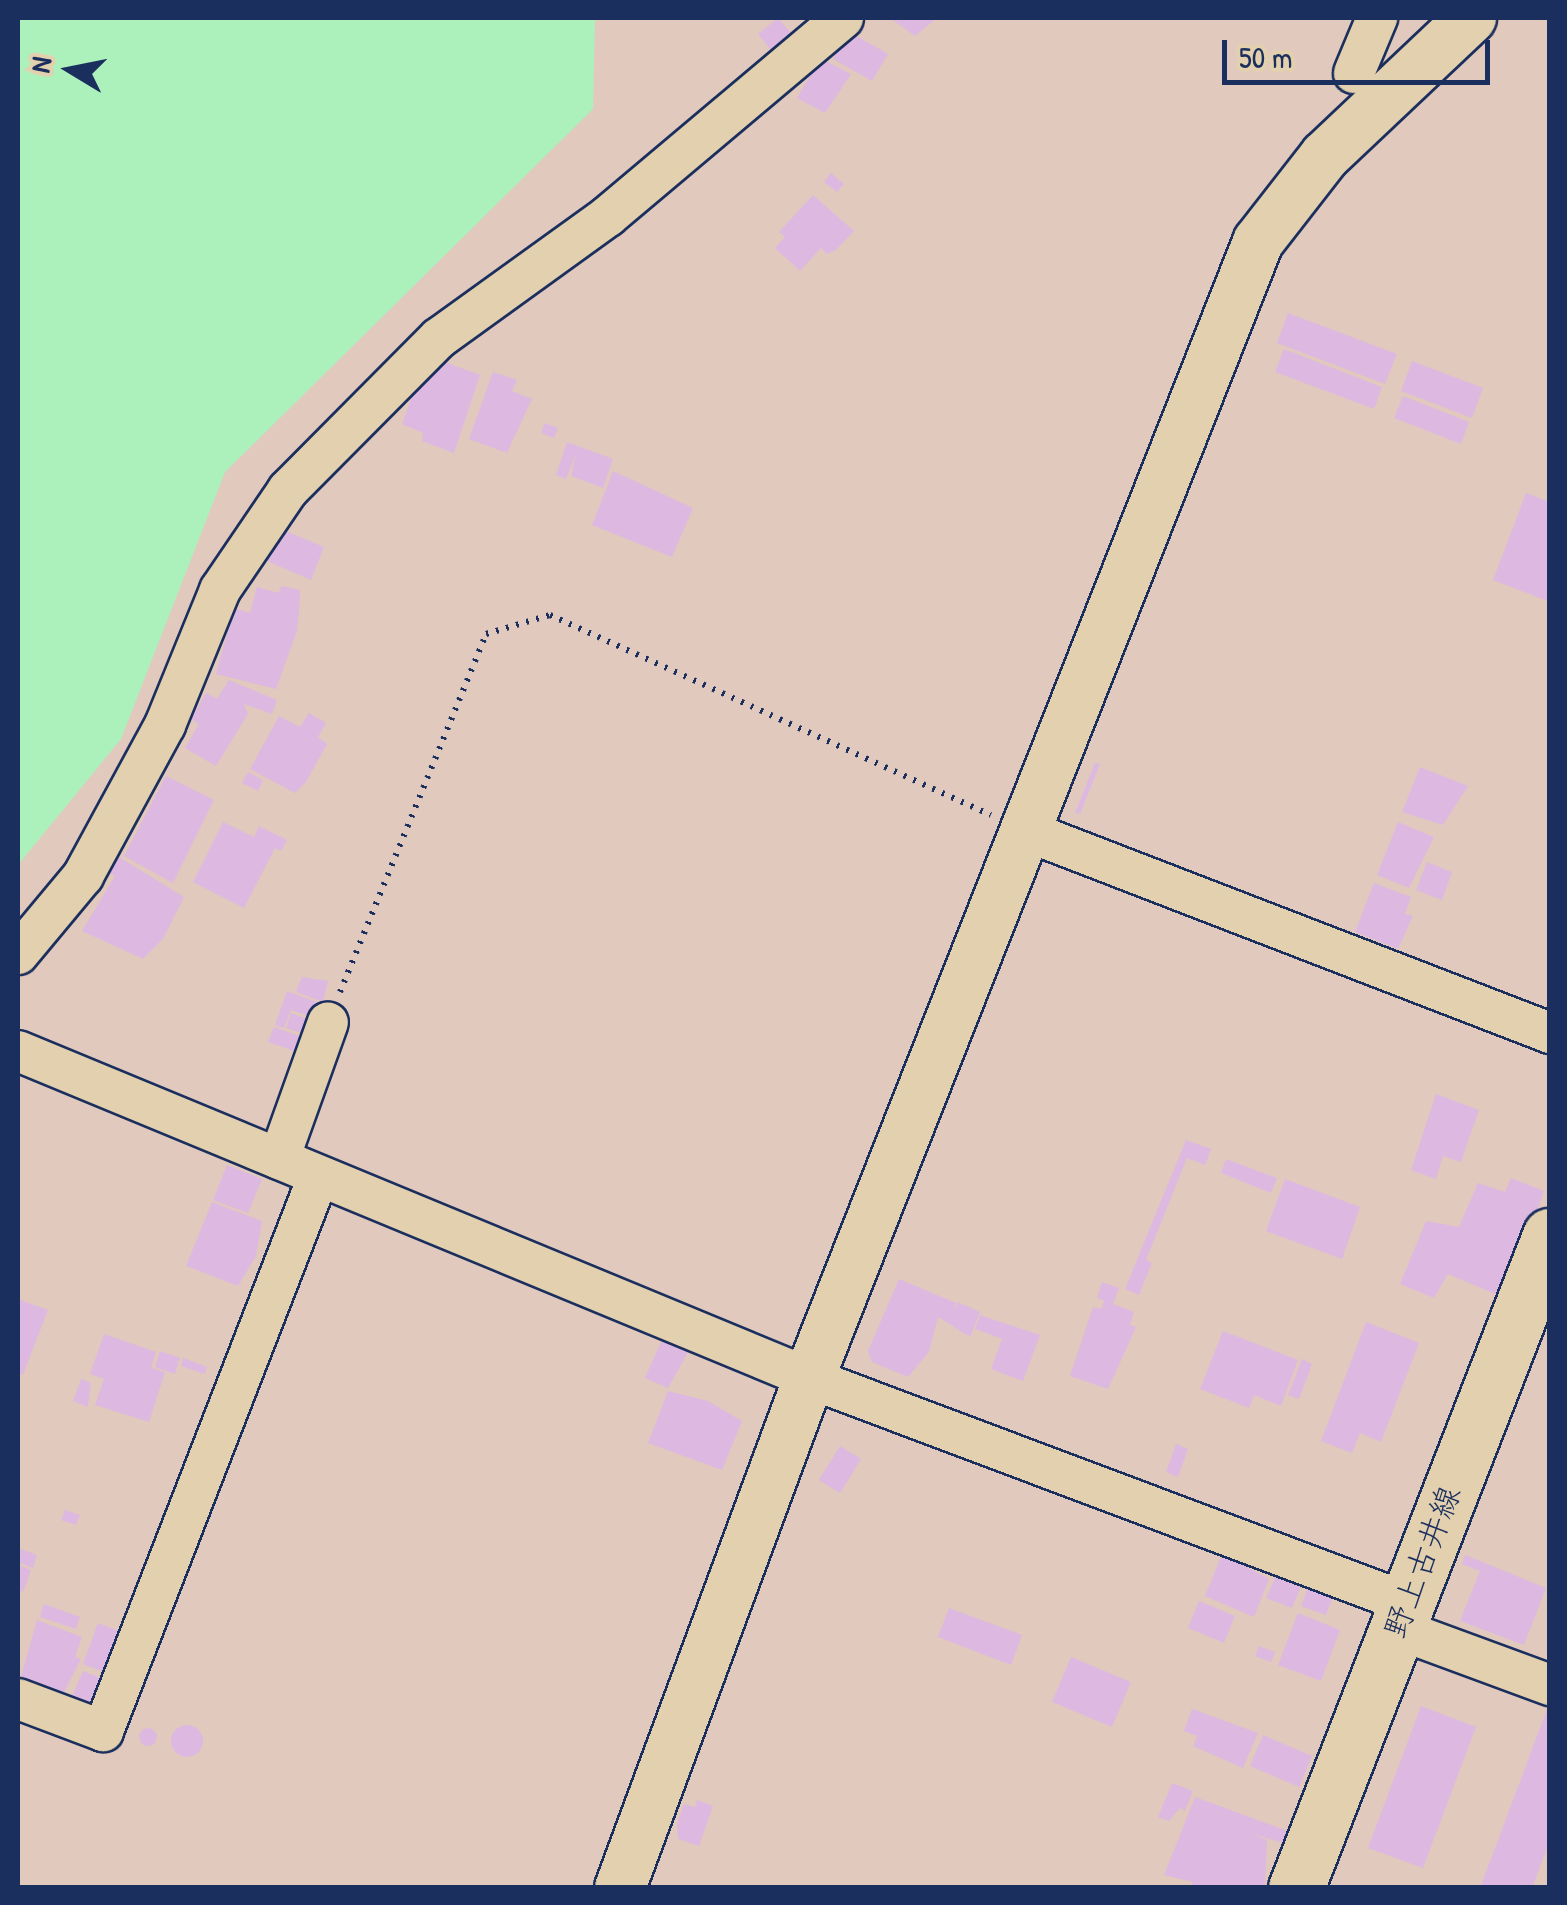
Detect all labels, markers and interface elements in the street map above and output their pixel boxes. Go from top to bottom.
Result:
north arrow [20,20,120,120]
scale bar [1227,20,1494,82]
text: 50 m [1239,37,1292,77]
text: N [20,54,60,75]
street label: 野上古井線 [1375,1480,1469,1644]

